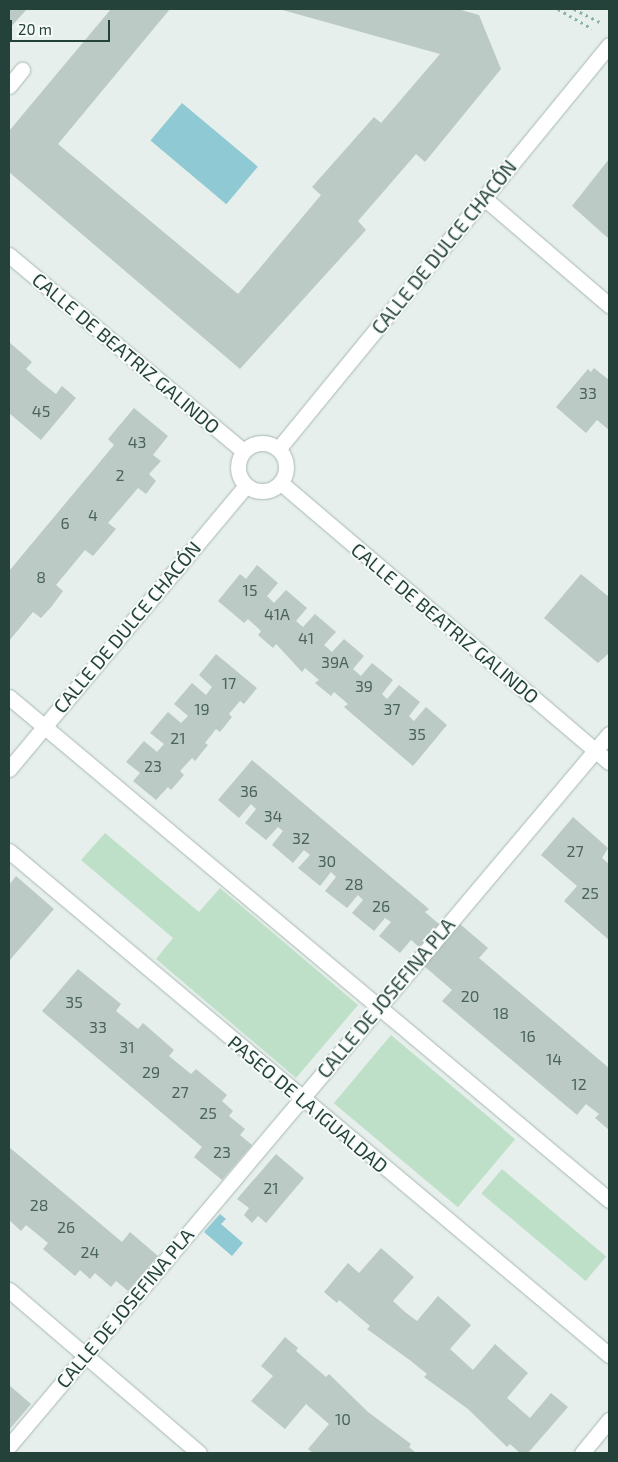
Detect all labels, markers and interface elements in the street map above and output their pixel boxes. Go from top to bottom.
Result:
scale bar [12,10,112,42]
text: 20 m [18,20,52,38]
street label: CALLE DE DULCE CHACÓN [367,156,521,338]
street label: CALLE DE BEATRIZ GALINDO [28,268,224,438]
house number: 33 [579,383,597,403]
house number: 45 [32,401,50,421]
house number: 43 [128,432,146,452]
house number: 2 [116,465,124,485]
house number: 4 [88,505,98,525]
house number: 6 [60,513,70,533]
street label: CALLE DE DULCE CHACÓN [49,537,205,717]
street label: CALLE DE BEATRIZ GALINDO [347,538,543,708]
house number: 8 [36,567,46,587]
house number: 15 [243,580,257,600]
house number: 41A [264,604,290,624]
house number: 41 [298,628,314,648]
house number: 39A [321,652,349,672]
house number: 17 [222,673,236,693]
house number: 39 [355,676,373,696]
house number: 19 [194,699,210,719]
house number: 37 [383,699,401,719]
house number: 35 [408,724,426,744]
house number: 21 [170,728,186,748]
house number: 23 [144,756,162,776]
house number: 36 [240,781,258,801]
house number: 34 [264,806,282,826]
house number: 32 [292,828,310,848]
house number: 27 [566,841,584,861]
house number: 30 [318,851,336,871]
house number: 28 [345,874,363,894]
house number: 25 [581,883,599,903]
house number: 26 [372,896,390,916]
street label: CALLE DE JOSEFINA PLA [312,913,460,1083]
house number: 20 [461,986,479,1006]
house number: 35 [65,992,83,1012]
house number: 18 [493,1003,509,1023]
house number: 33 [89,1017,107,1037]
house number: 16 [520,1026,536,1046]
street label: PASEO DE LA IGUALDAD [223,1030,393,1178]
house number: 31 [119,1037,135,1057]
house number: 14 [546,1049,562,1069]
house number: 29 [142,1062,160,1082]
house number: 12 [571,1074,587,1094]
house number: 27 [171,1082,189,1102]
house number: 25 [199,1103,217,1123]
house number: 23 [213,1142,231,1162]
house number: 21 [263,1178,279,1198]
house number: 28 [30,1195,48,1215]
house number: 26 [57,1217,75,1237]
street label: CALLE DE JOSEFINA PLA [51,1223,199,1393]
house number: 24 [81,1242,99,1262]
house number: 10 [335,1409,351,1429]

